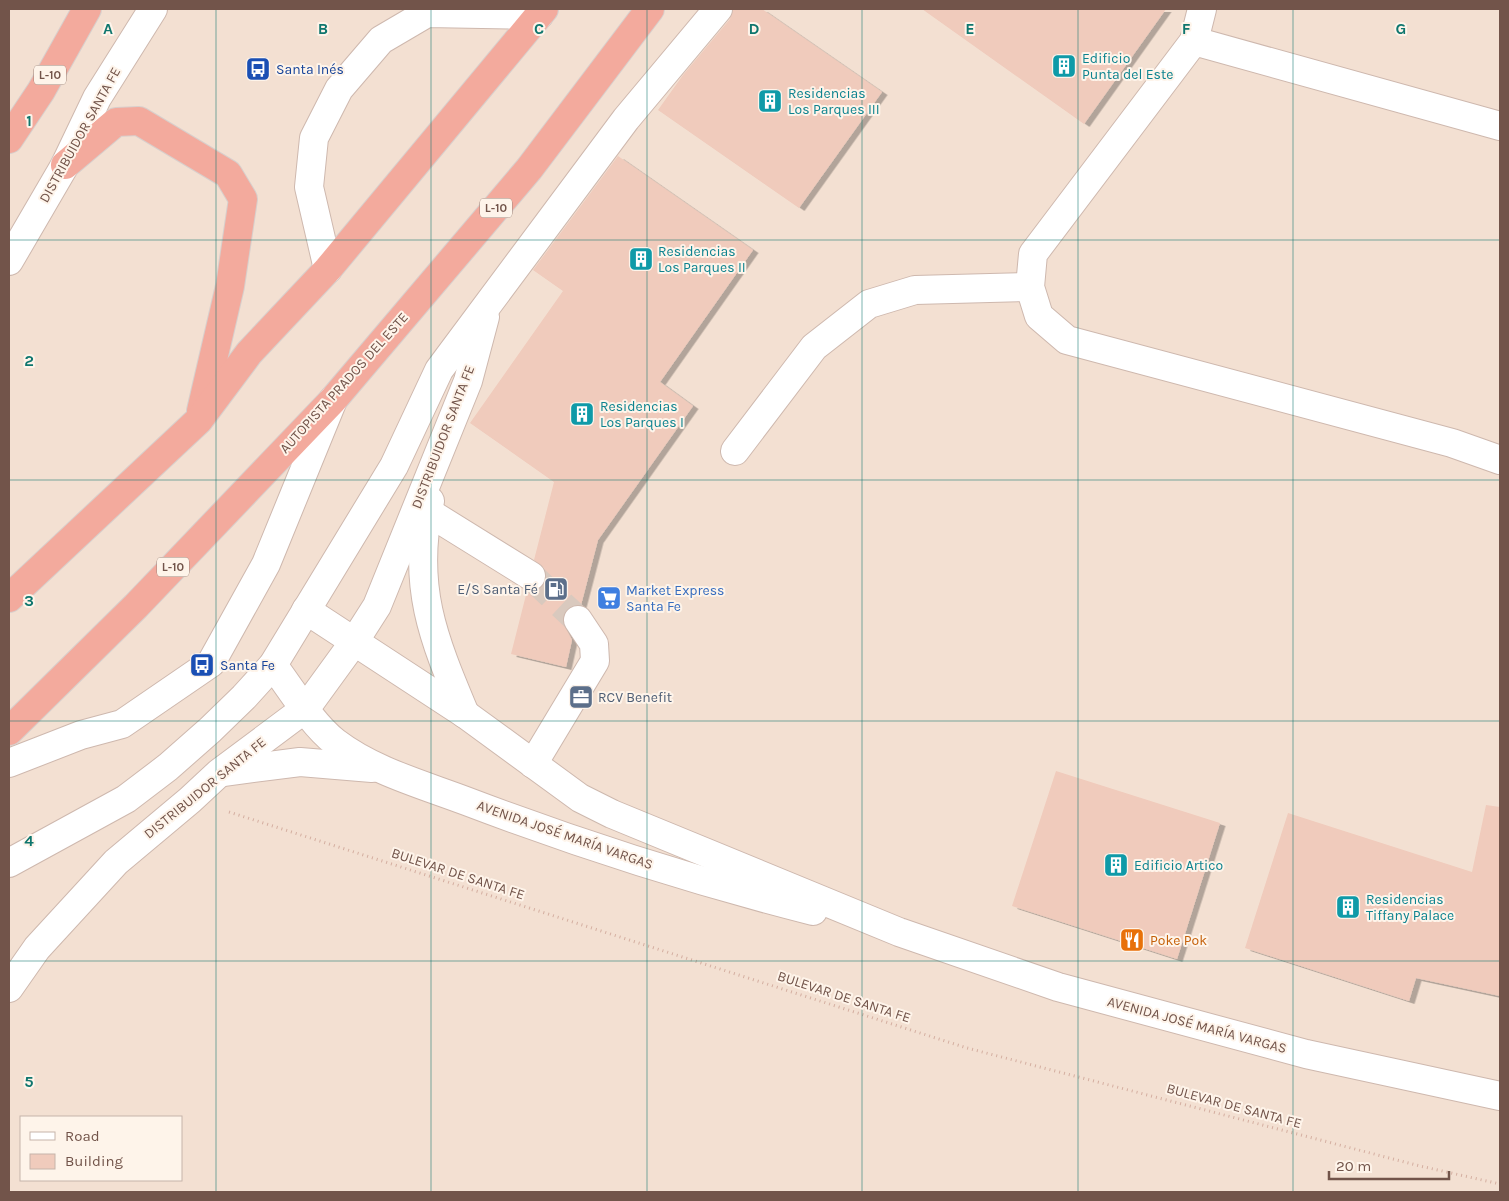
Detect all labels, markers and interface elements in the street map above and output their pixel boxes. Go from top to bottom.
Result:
text: A [103,19,113,38]
text: B [318,19,328,38]
text: C [534,19,544,38]
text: D [749,19,760,38]
text: E [965,19,975,38]
text: F [1182,19,1191,38]
text: G [1396,19,1406,38]
place label: Edificio Punta del Este [1082,50,1173,83]
building icon: Edificio Punta del Este [1051,53,1077,79]
bus stop icon: Santa Inés [245,56,271,82]
place label: Santa Inés [276,61,344,78]
street label: DISTRIBUIDOR SANTA FE [36,64,124,206]
road number: L-10 [34,66,66,84]
place label: Residencias Los Parques III [788,85,880,118]
building icon: Residencias Los Parques III [757,88,783,114]
text: 1 [26,111,32,130]
road number: L-10 [480,198,512,218]
place label: Residencias Los Parques II [658,243,746,276]
building icon: Residencias Los Parques II [628,246,654,272]
street label: AUTOPISTA PRADOS DEL ESTE [276,309,412,457]
text: 2 [24,351,34,370]
street label: DISTRIBUIDOR SANTA FE [408,363,478,511]
place label: Residencias Los Parques I [600,398,684,431]
building icon: Residencias Los Parques I [569,401,595,427]
road number: L-10 [157,558,189,576]
fuel station icon: E/S Santa Fé [543,576,569,602]
place label: E/S Santa Fé [457,581,538,598]
place label: Market Express Santa Fe [626,582,724,615]
supermarket icon: Market Express Santa Fe [596,585,622,611]
text: 3 [24,591,34,610]
bus stop icon: Santa Fe [189,652,215,678]
place label: Santa Fe [220,657,275,674]
office icon: RCV Benefit [568,684,594,710]
place label: RCV Benefit [598,689,672,706]
street label: DISTRIBUIDOR SANTA FE [141,734,269,842]
street label: AVENIDA JOSÉ MARÍA VARGAS [475,796,656,873]
text: 4 [24,831,34,850]
street label: BULEVAR DE SANTA FE [389,844,527,904]
building icon: Edificio Artico [1103,852,1129,878]
place label: Edificio Artico [1134,857,1223,874]
place label: Residencias Tiffany Palace [1366,891,1454,924]
building icon: Residencias Tiffany Palace [1335,894,1361,920]
restaurant icon: Poke Pok [1119,927,1145,953]
place label: Poke Pok [1150,932,1207,949]
street label: BULEVAR DE SANTA FE [775,967,913,1027]
street label: AVENIDA JOSÉ MARÍA VARGAS [1105,992,1289,1057]
text: 5 [24,1072,34,1091]
street label: BULEVAR DE SANTA FE [1165,1080,1303,1132]
legend [20,1116,182,1181]
text: Road [65,1127,100,1145]
scale bar [1329,1148,1449,1180]
text: Building [65,1152,123,1170]
text: 20 m [1336,1157,1371,1175]

